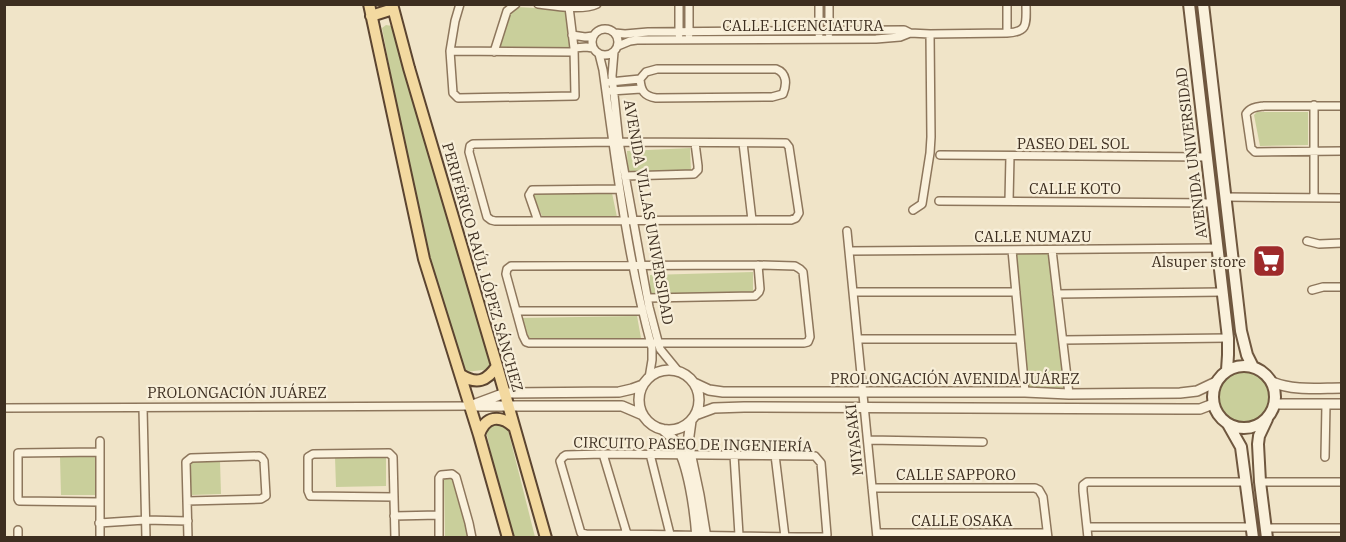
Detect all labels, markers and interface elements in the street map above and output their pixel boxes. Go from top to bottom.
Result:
street label: CALLE LICENCIATURA [722,16,884,35]
street label: AVENIDA UNIVERSIDAD [1171,66,1211,240]
street label: AVENIDA VILLAS UNIVERSIDAD [620,98,678,326]
street label: PASEO DEL SOL [1017,134,1129,153]
street label: PERIFÉRICO RAÚL LÓPEZ SÁNCHEZ [438,140,528,394]
street label: CALLE KOTO [1029,179,1121,198]
street label: CALLE NUMAZU [974,227,1092,246]
supermarket icon: Alsuper store [1251,243,1287,279]
place label: Alsuper store [1152,252,1246,271]
street label: PROLONGACIÓN AVENIDA JUÁREZ [830,369,1080,388]
street label: PROLONGACIÓN JUÁREZ [147,383,327,402]
street label: MIYASAKI [841,403,867,477]
street label: CIRCUITO PASEO DE INGENIERÍA [573,432,814,456]
street label: CALLE SAPPORO [896,465,1016,484]
street label: CALLE OSAKA [911,511,1013,530]

